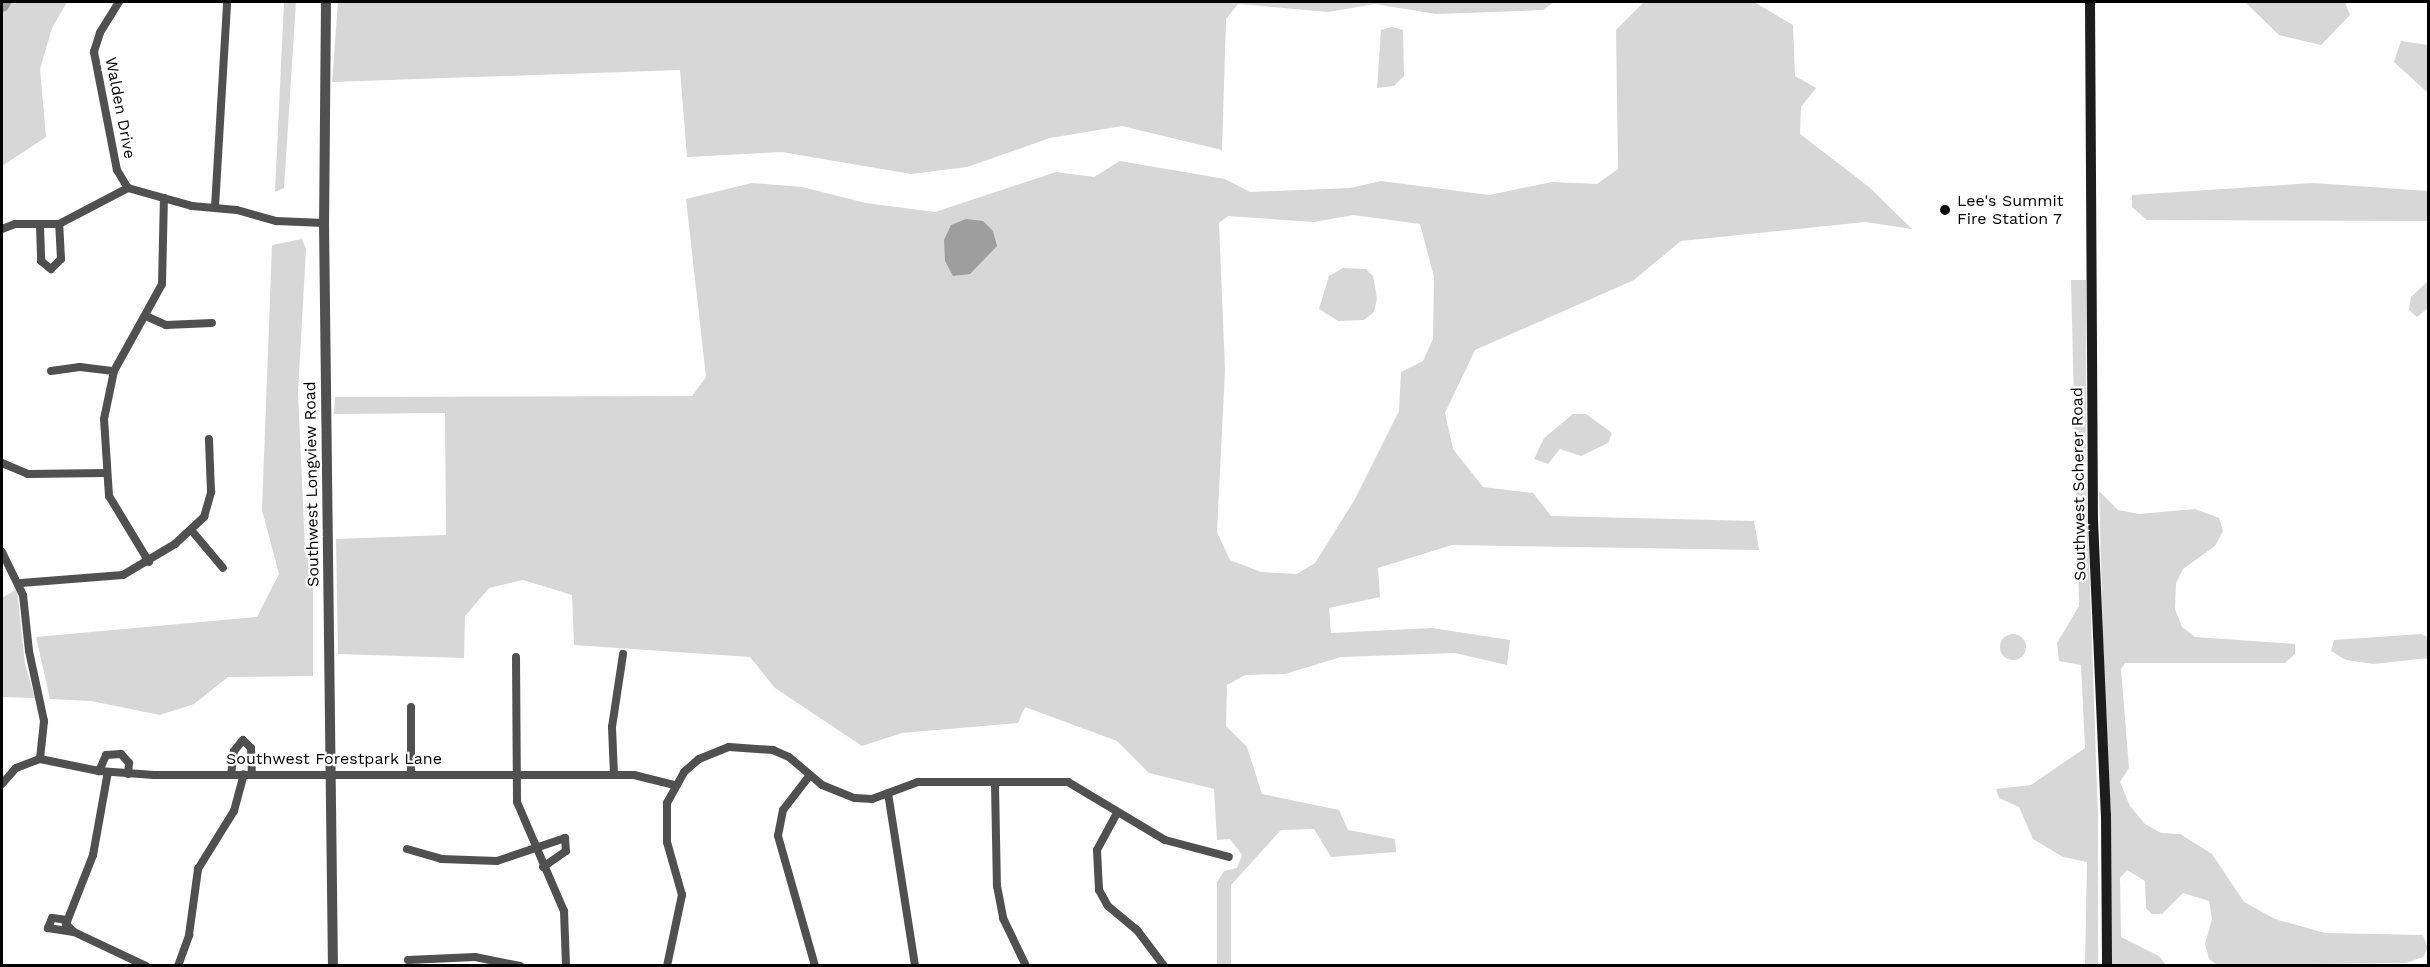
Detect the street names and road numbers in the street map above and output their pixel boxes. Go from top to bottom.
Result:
street label: Walden Drive [101,56,139,160]
street label: Southwest Longview Road [301,381,323,587]
street label: Southwest Scherer Road [2068,387,2090,581]
street label: Southwest Forestpark Lane [226,749,442,769]

